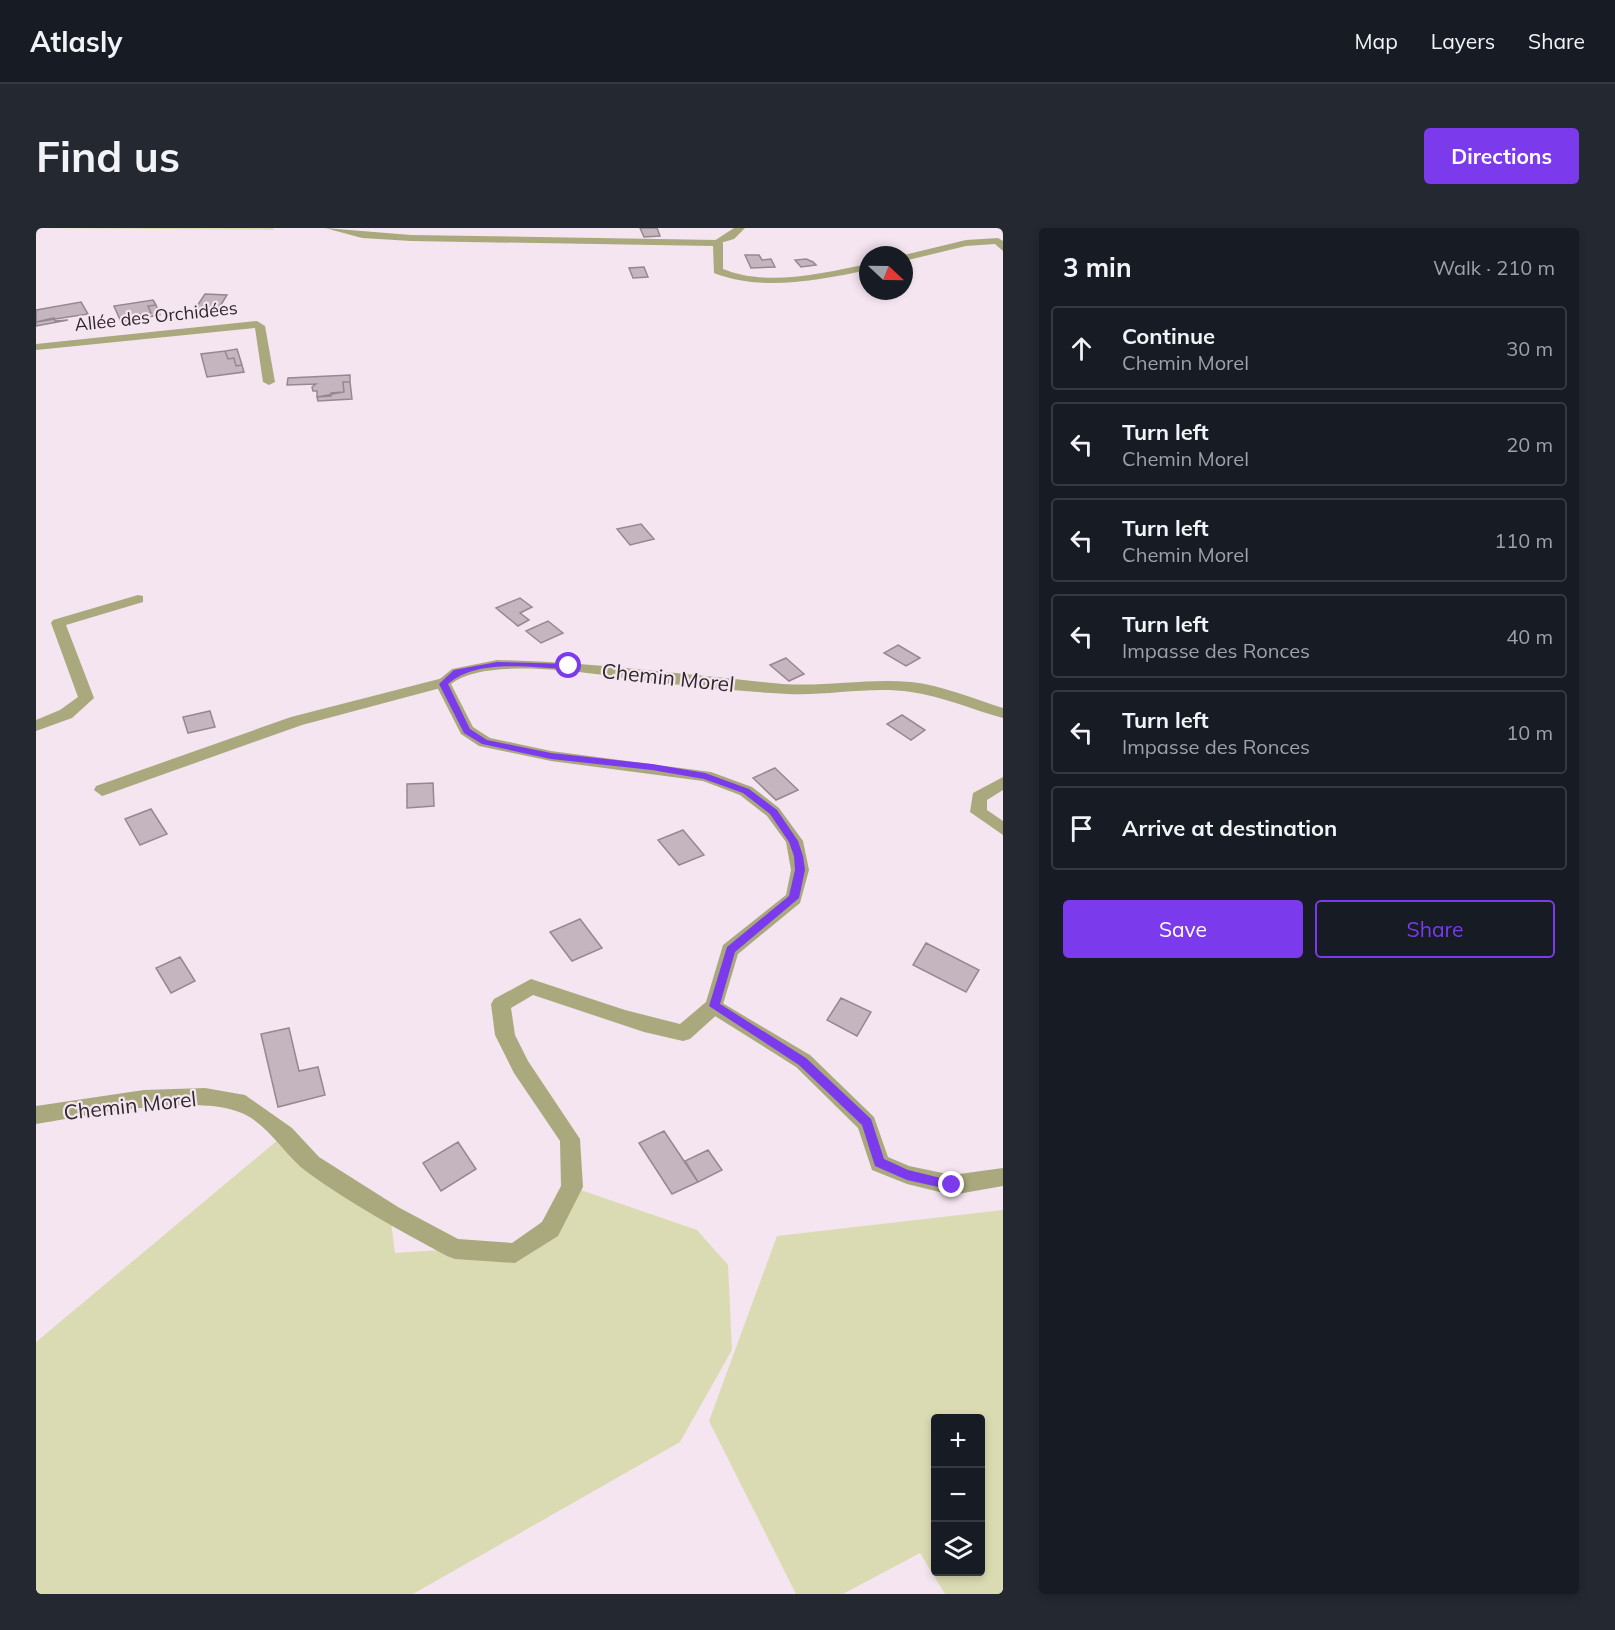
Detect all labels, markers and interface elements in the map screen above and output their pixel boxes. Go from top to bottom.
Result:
text: Atlasly [30,24,122,59]
text: Map [1355,28,1398,54]
text: Layers [1431,28,1495,54]
text: Share [1528,28,1585,54]
button: Directions [1424,128,1579,184]
text: Find us [36,130,180,183]
north arrow [859,246,913,300]
text: 3 min [1063,251,1132,284]
text: Walk · 210 m [1433,255,1555,280]
street label: Allée des Orchidées [73,296,239,336]
text: Continue [1122,322,1215,350]
icon: ahead [1065,332,1098,365]
text: 30 m [1506,336,1553,361]
text: Chemin Morel [1122,350,1249,375]
text: Turn left [1122,418,1209,446]
icon: left [1065,428,1098,461]
text: 20 m [1506,432,1553,457]
text: Chemin Morel [1122,446,1249,471]
text: Turn left [1122,514,1209,542]
icon: left [1065,524,1098,557]
text: 110 m [1494,528,1553,553]
text: Chemin Morel [1122,542,1249,567]
text: Turn left [1122,610,1209,638]
icon: left [1065,620,1098,653]
text: 40 m [1506,624,1553,649]
text: Impasse des Ronces [1122,638,1310,663]
route start [555,652,581,678]
street label: Chemin Morel [600,657,736,697]
text: Turn left [1122,706,1209,734]
icon: left [1065,716,1098,749]
text: 10 m [1506,720,1553,745]
text: Impasse des Ronces [1122,734,1310,759]
icon: arrive [1065,812,1098,845]
text: Arrive at destination [1122,814,1337,842]
button: Save [1063,900,1303,958]
button: Share [1315,900,1555,958]
street label: Chemin Morel [62,1085,198,1125]
route end [938,1171,964,1197]
map controls [931,1414,985,1576]
button: + [931,1414,985,1468]
button: − [931,1468,985,1522]
button: layers [931,1522,985,1576]

